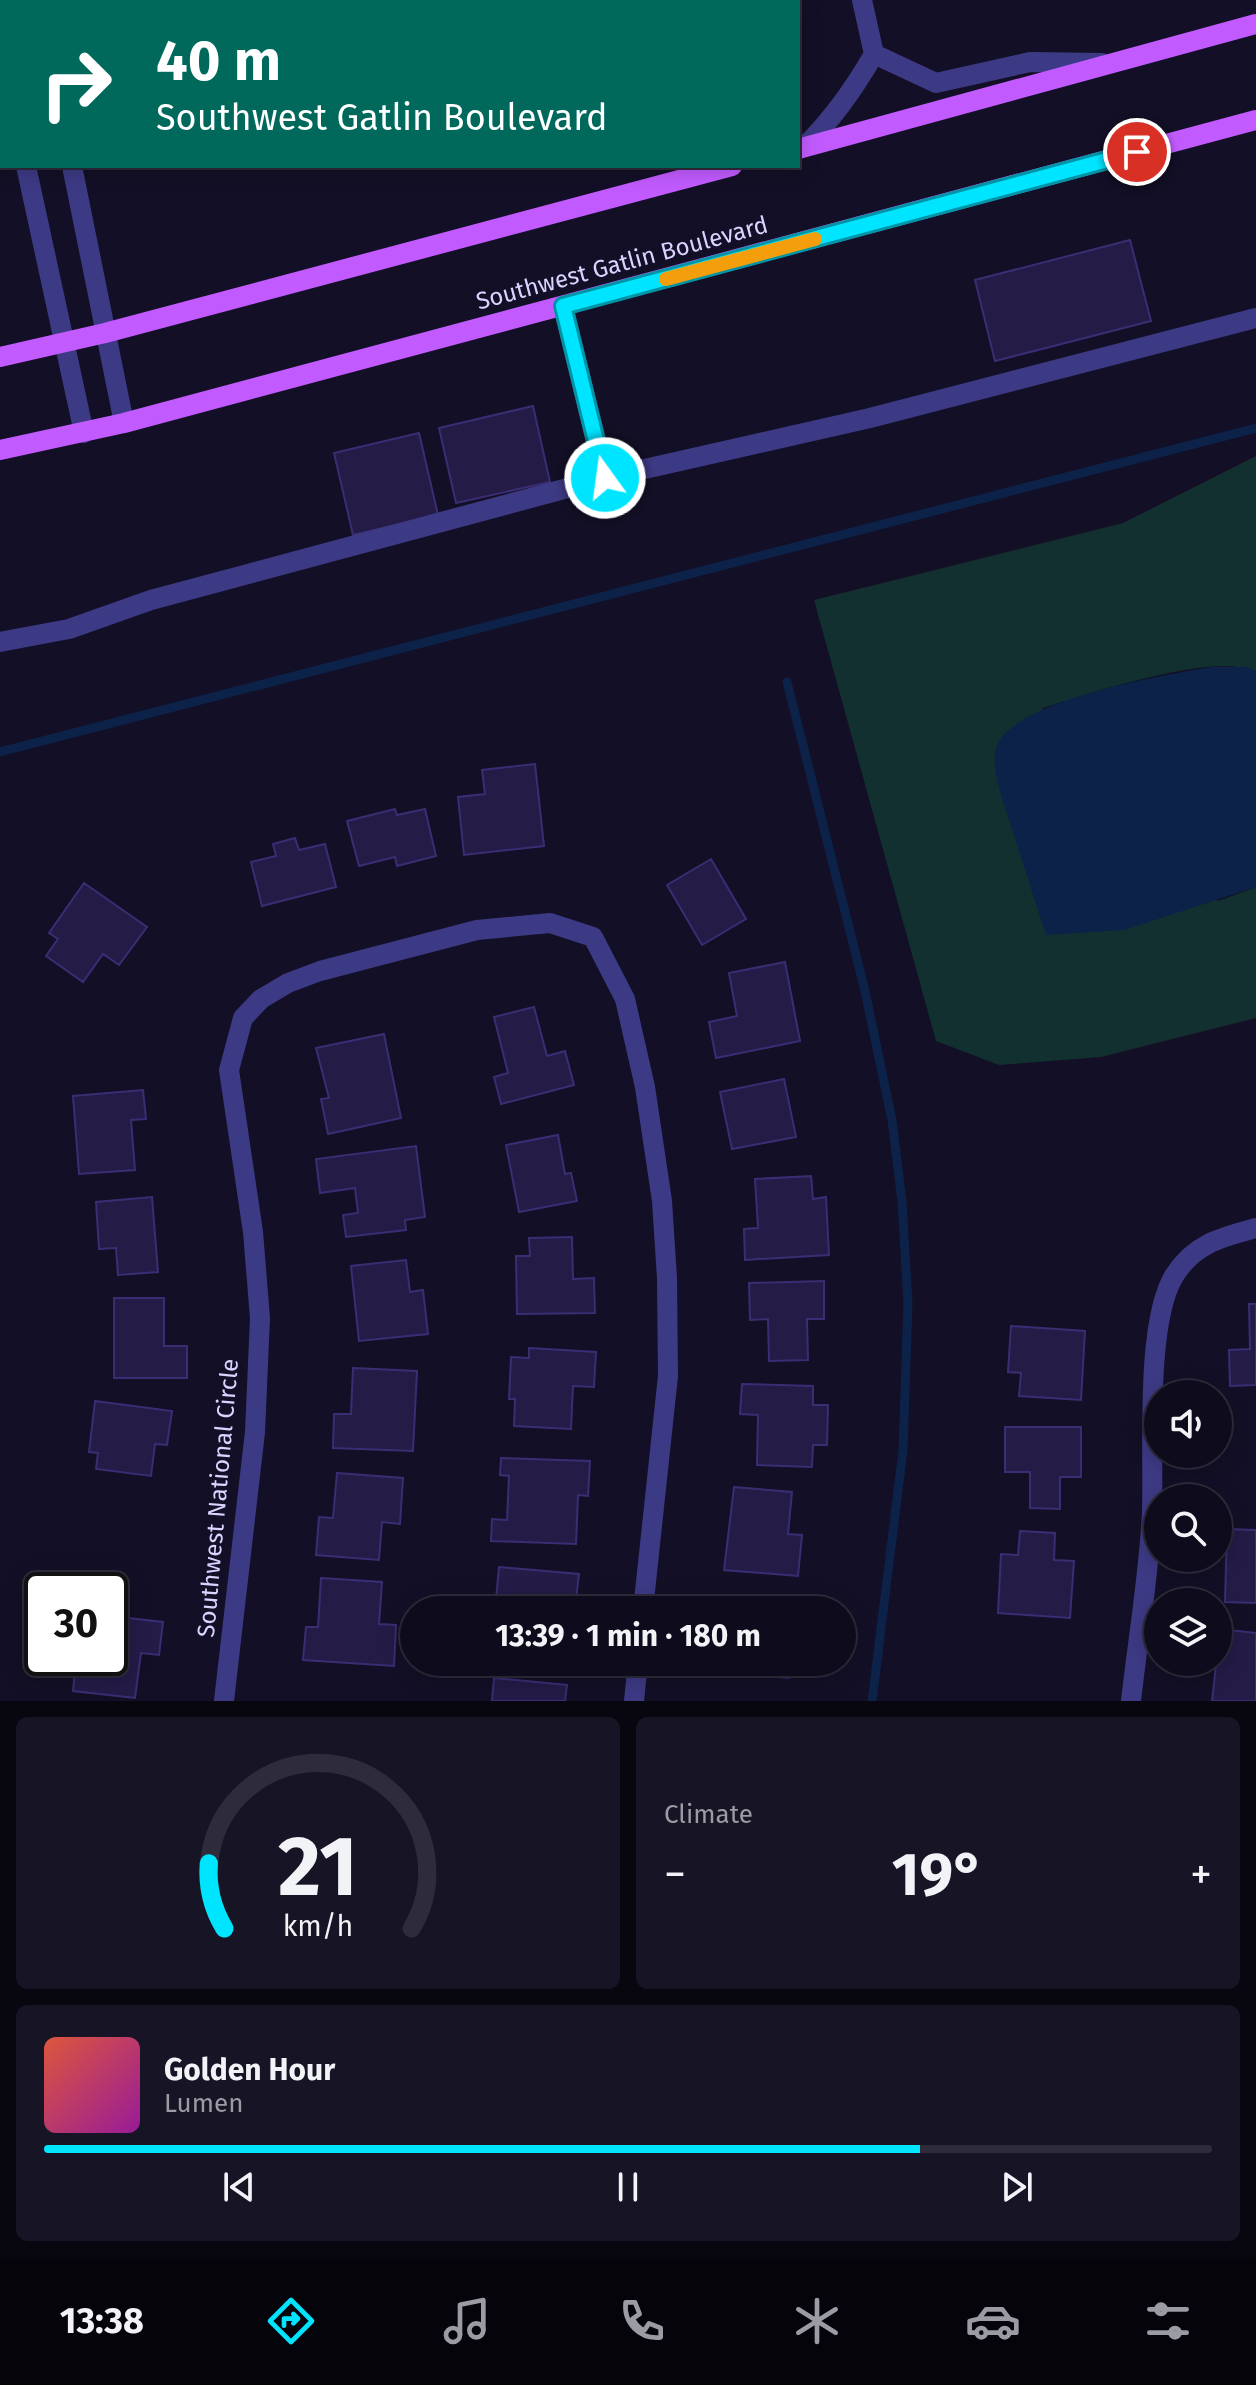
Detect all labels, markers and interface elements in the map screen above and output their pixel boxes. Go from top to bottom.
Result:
text: 40 m [156,28,281,95]
icon: right [24,32,128,136]
text: Southwest Gatlin Boulevard [156,96,608,140]
pin [1103,118,1171,186]
icon: arrive [1115,130,1159,174]
street label: Southwest Gatlin Boulevard [473,211,771,315]
position arrow [563,436,647,520]
street label: Southwest National Circle [192,1357,244,1639]
map controls [1144,1380,1232,1676]
button: sound [1144,1380,1232,1468]
button: search [1144,1484,1232,1572]
speed limit sign: 30 [24,1572,128,1676]
button: layers [1144,1588,1232,1676]
text: 13:39 · 1 min · 180 m [495,1618,761,1654]
text: Climate [664,1799,753,1830]
text: 21 [278,1817,358,1917]
text: 19° [892,1839,984,1911]
text: − [664,1848,686,1901]
text: + [1190,1848,1212,1901]
text: km/h [283,1909,353,1944]
text: Golden Hour [164,2052,335,2088]
text: Lumen [164,2088,243,2119]
icon: previous [217,2165,261,2209]
icon: pause [606,2165,650,2209]
icon: next [995,2165,1039,2209]
icon: directions [263,2293,319,2349]
icon: music [439,2293,495,2349]
icon: phone [614,2293,670,2349]
icon: climate [789,2293,845,2349]
icon: car [965,2293,1021,2349]
icon: filters [1140,2293,1196,2349]
text: 13:38 [60,2299,144,2343]

